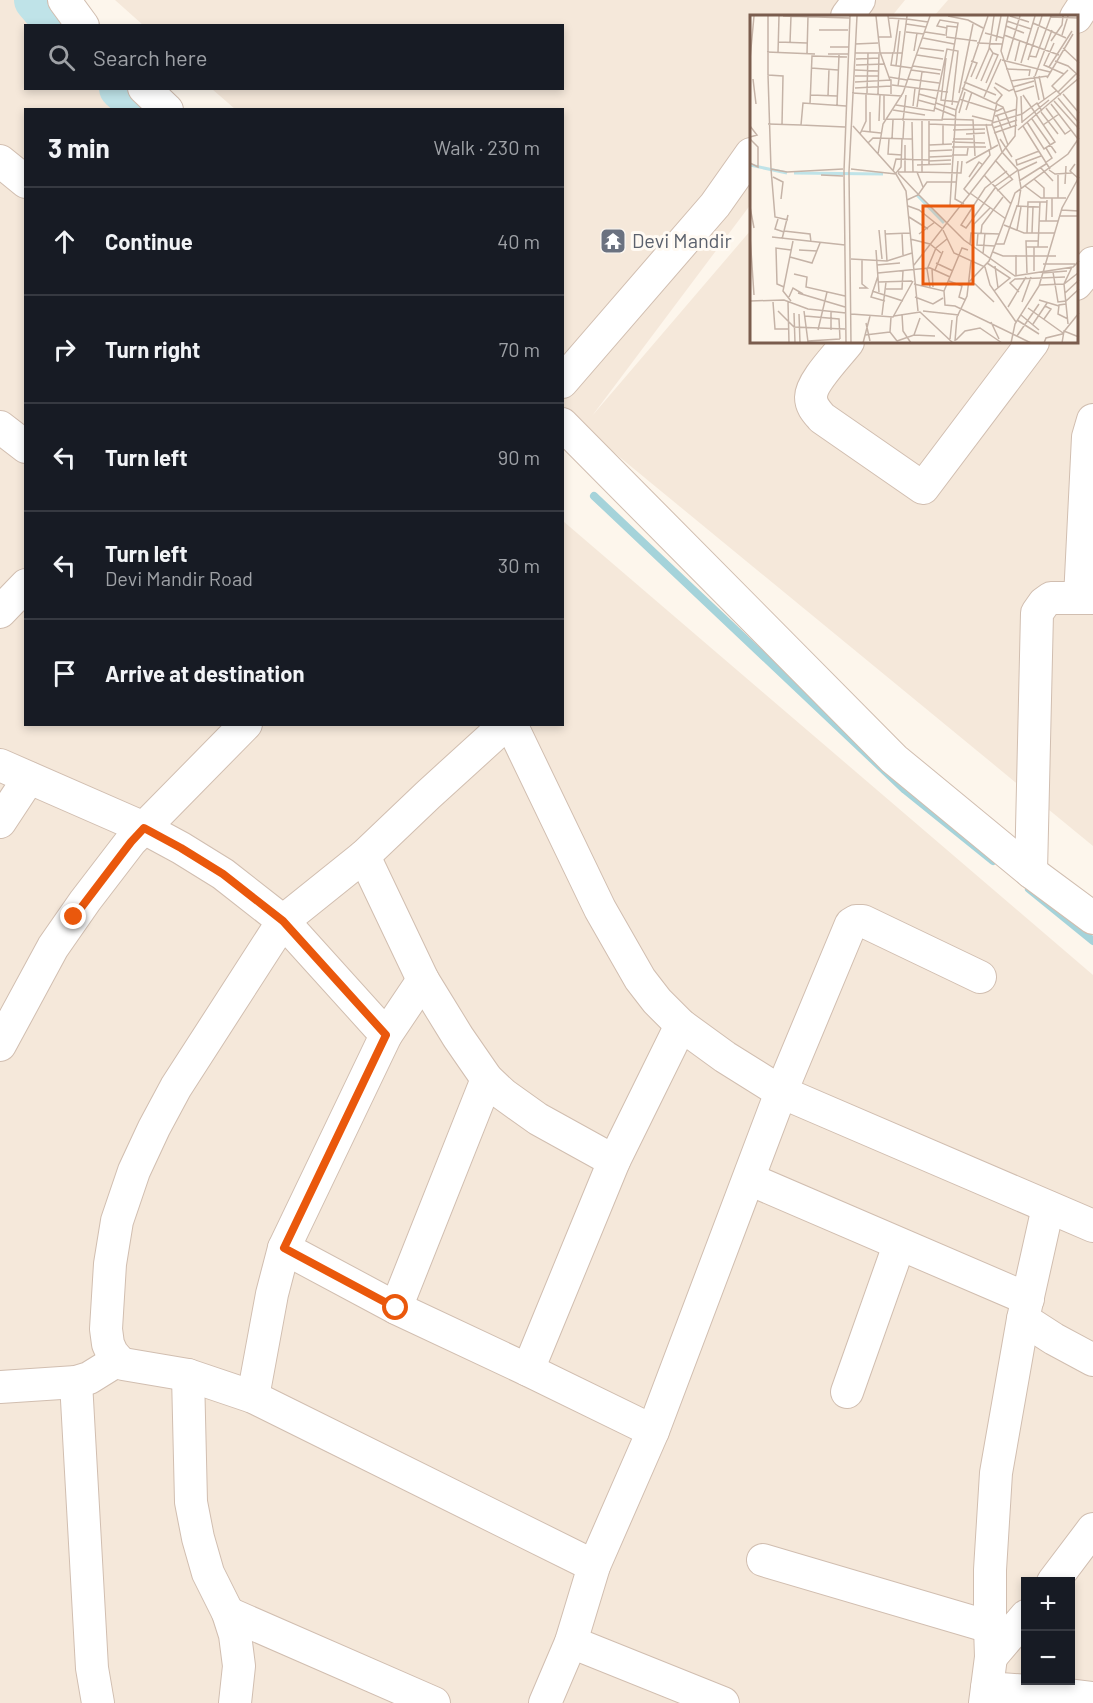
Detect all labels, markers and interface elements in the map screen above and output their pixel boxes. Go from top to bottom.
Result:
inset map [750,15,1078,344]
search box [24,24,564,90]
icon: search [45,41,78,74]
text: Search here [93,44,207,70]
text: 3 min [48,132,110,163]
text: Walk · 230 m [434,135,540,159]
icon: ahead [48,225,81,258]
temple icon: Devi Mandir [598,226,628,256]
text: Continue [105,228,193,254]
place label: Devi Mandir [632,228,732,252]
text: 40 m [497,229,540,253]
icon: right [48,333,81,366]
text: Turn right [105,336,200,362]
text: 70 m [499,337,540,361]
icon: left [48,441,81,474]
text: Turn left [105,444,188,470]
text: 90 m [498,445,540,469]
text: Turn left [105,540,188,566]
icon: left [48,549,81,582]
text: 30 m [498,553,540,577]
text: Devi Mandir Road [105,566,253,590]
icon: arrive [48,657,81,690]
text: Arrive at destination [105,660,304,686]
route end [60,903,86,929]
route start [382,1294,408,1320]
map controls [1021,1577,1075,1685]
button: + [1021,1577,1075,1631]
button: − [1021,1631,1075,1685]

